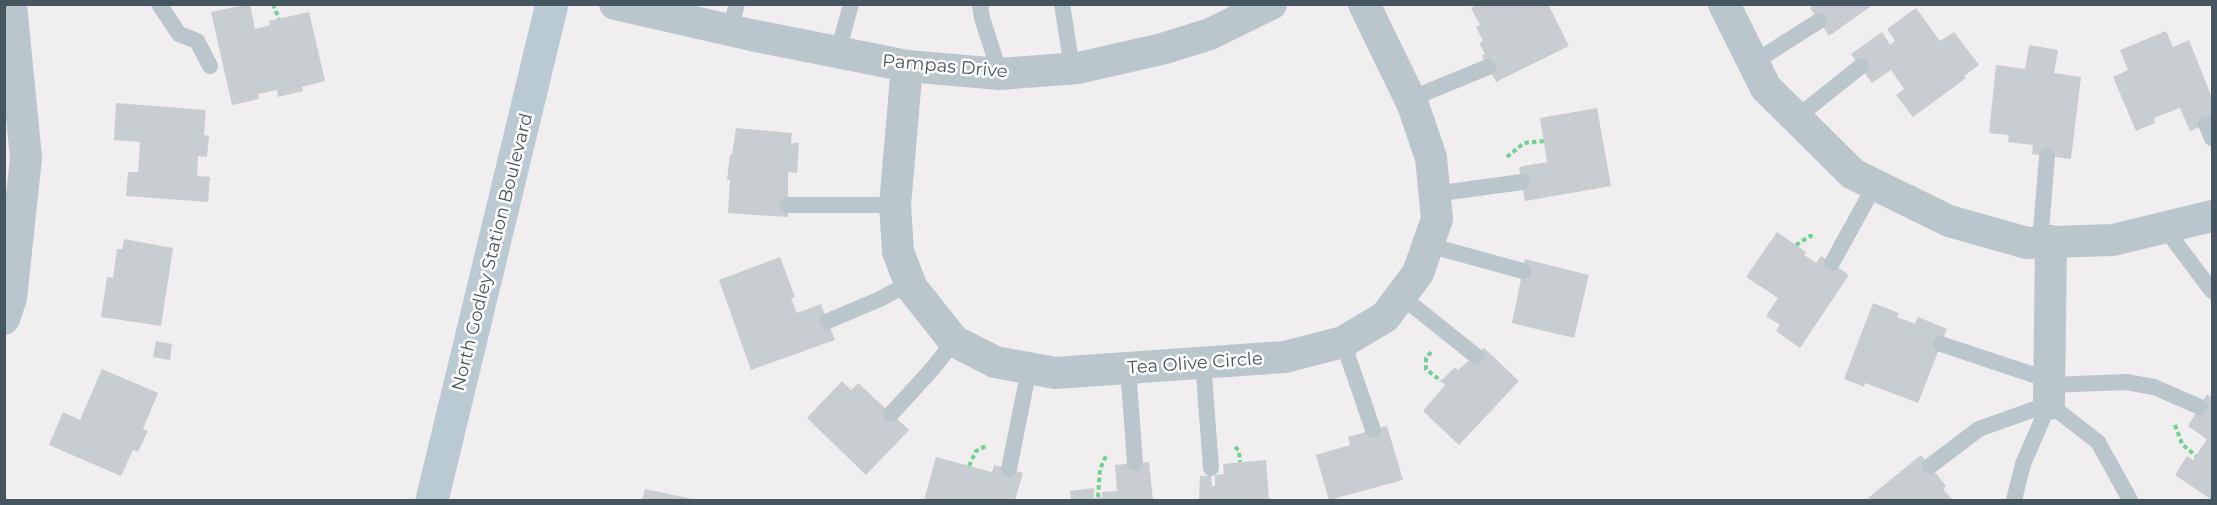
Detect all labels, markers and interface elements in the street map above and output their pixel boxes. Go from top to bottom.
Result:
street label: Pampas Drive [881,50,1009,82]
street label: North Godley Station Boulevard [447,111,537,393]
street label: Tea Olive Circle [1127,347,1263,379]

